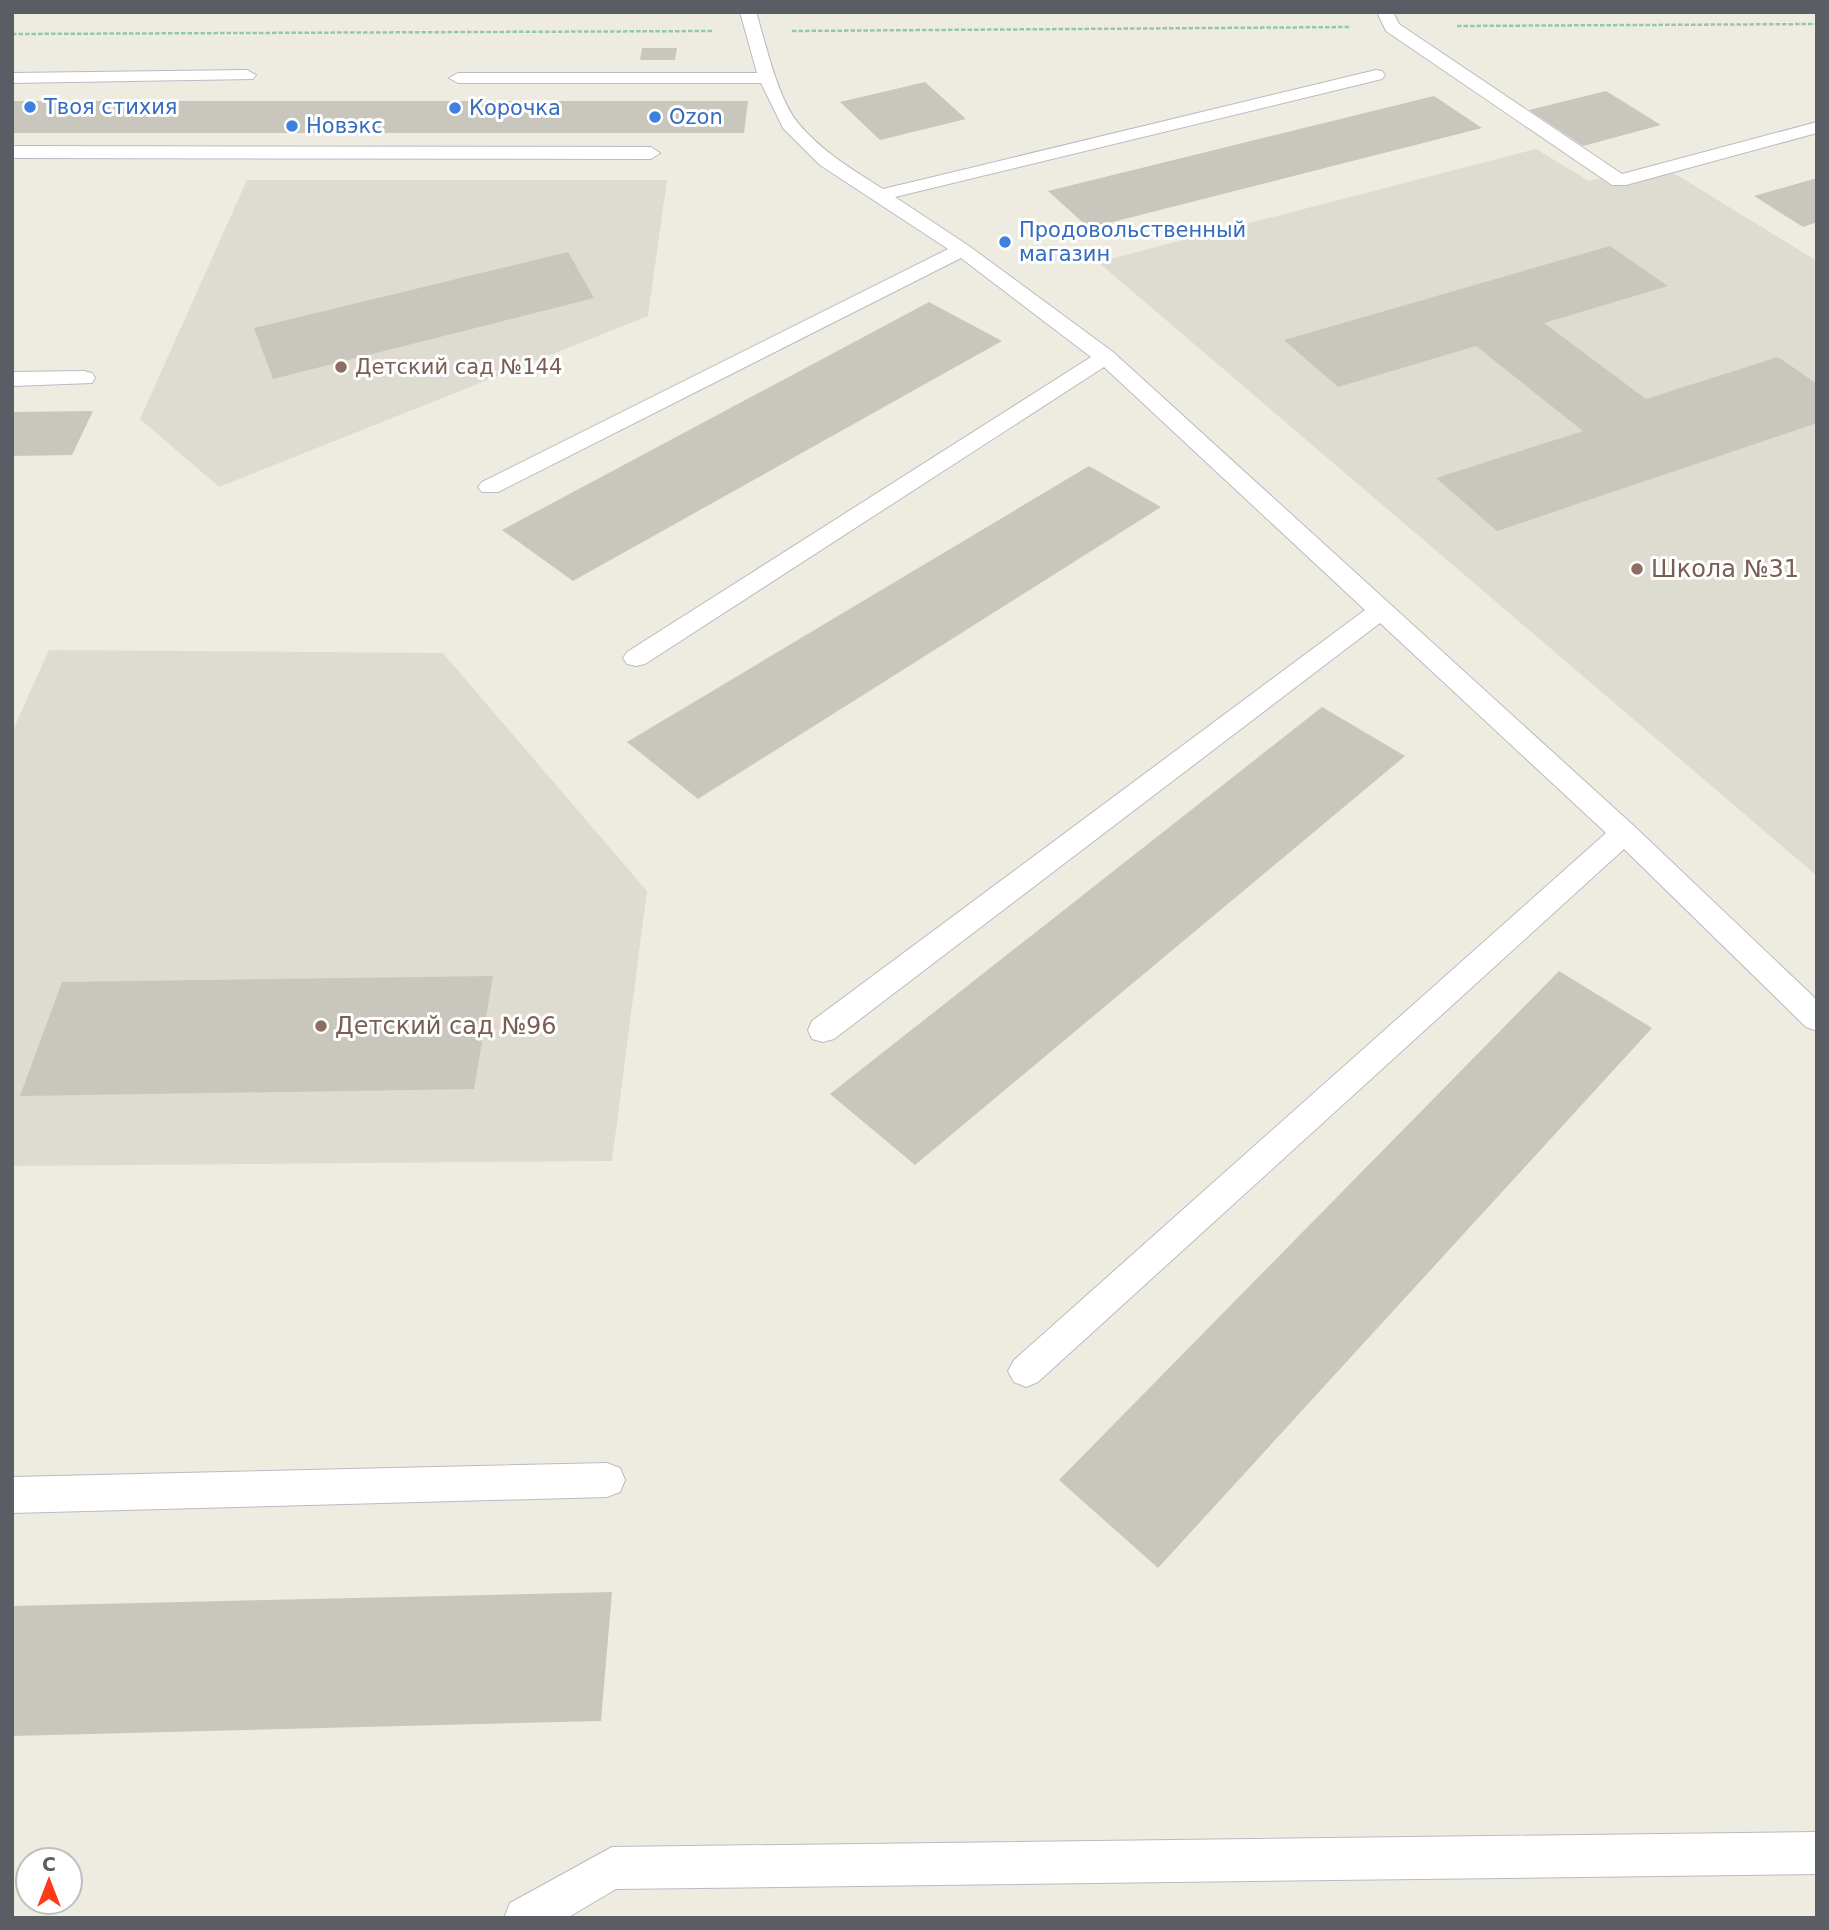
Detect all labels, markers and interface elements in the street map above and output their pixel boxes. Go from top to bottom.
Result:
place label: Твоя стихия [43,95,178,119]
place label: Корочка [469,96,561,120]
marker: Твоя стихия [22,99,38,115]
marker: Корочка [447,100,463,116]
place label: Ozon [669,105,723,129]
marker: Ozon [647,109,663,125]
place label: Новэкс [306,114,383,138]
marker: Новэкс [284,118,300,134]
place label: Продовольственный магазин [1019,218,1246,266]
marker: Продовольственный магазин [997,234,1013,250]
place label: Детский сад №144 [355,355,562,379]
marker: Детский сад №144 [333,359,349,375]
place label: Школа №31 [1651,555,1799,583]
marker: Школа №31 [1629,561,1645,577]
place label: Детский сад №96 [335,1012,557,1040]
marker: Детский сад №96 [313,1018,329,1034]
north arrow [14,1846,84,1916]
text: С [42,1853,56,1875]

